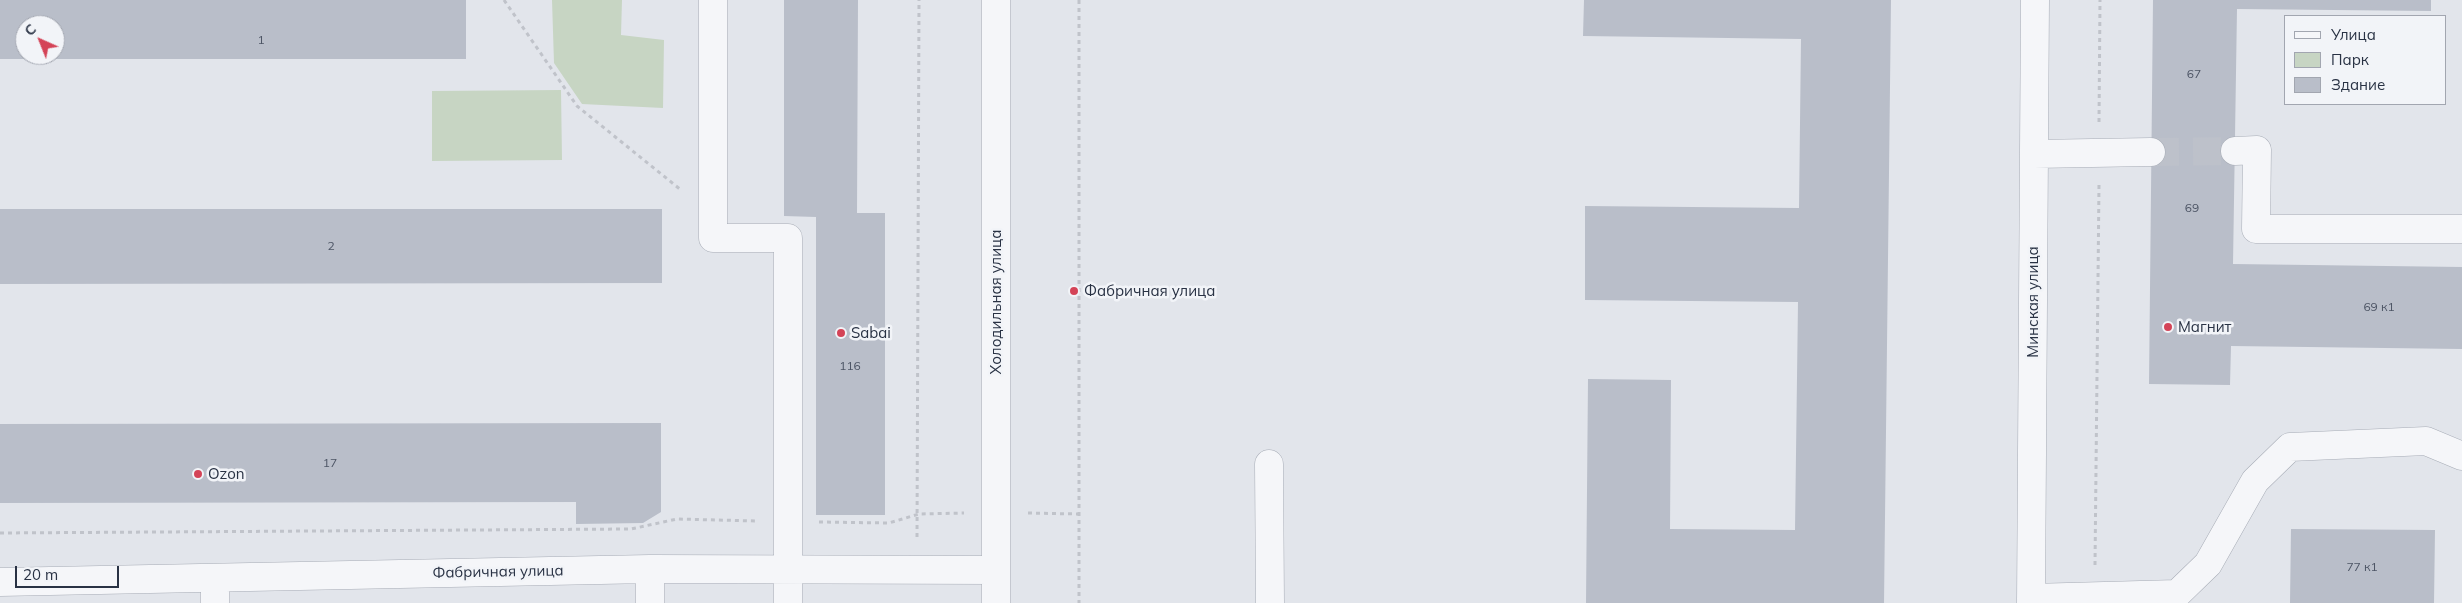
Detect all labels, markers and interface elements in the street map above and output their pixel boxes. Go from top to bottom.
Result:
north arrow [15,15,65,65]
legend [2284,15,2447,105]
text: С [21,20,40,40]
text: Улица [2331,25,2376,44]
house number: 1 [257,33,265,47]
text: Парк [2331,50,2369,69]
house number: 67 [2187,67,2201,81]
text: Здание [2331,75,2385,94]
house number: 69 [2185,201,2199,215]
street label: Холодильная улица [987,230,1005,374]
house number: 2 [327,239,335,253]
street label: Минская улица [2024,246,2042,358]
place label: Фабричная улица [1084,282,1215,300]
marker: Фабричная улица [1068,285,1080,297]
house number: 69 к1 [2363,300,2395,314]
place label: Магнит [2178,318,2231,336]
marker: Магнит [2162,321,2174,333]
place label: Sabai [851,324,891,342]
marker: Sabai [835,327,847,339]
house number: 116 [839,359,861,373]
house number: 17 [323,456,337,470]
place label: Ozon [208,465,245,483]
marker: Ozon [192,468,204,480]
scale bar [18,556,121,588]
house number: 77 к1 [2346,560,2378,574]
street label: Фабричная улица [432,562,564,582]
text: 20 m [23,565,58,584]

